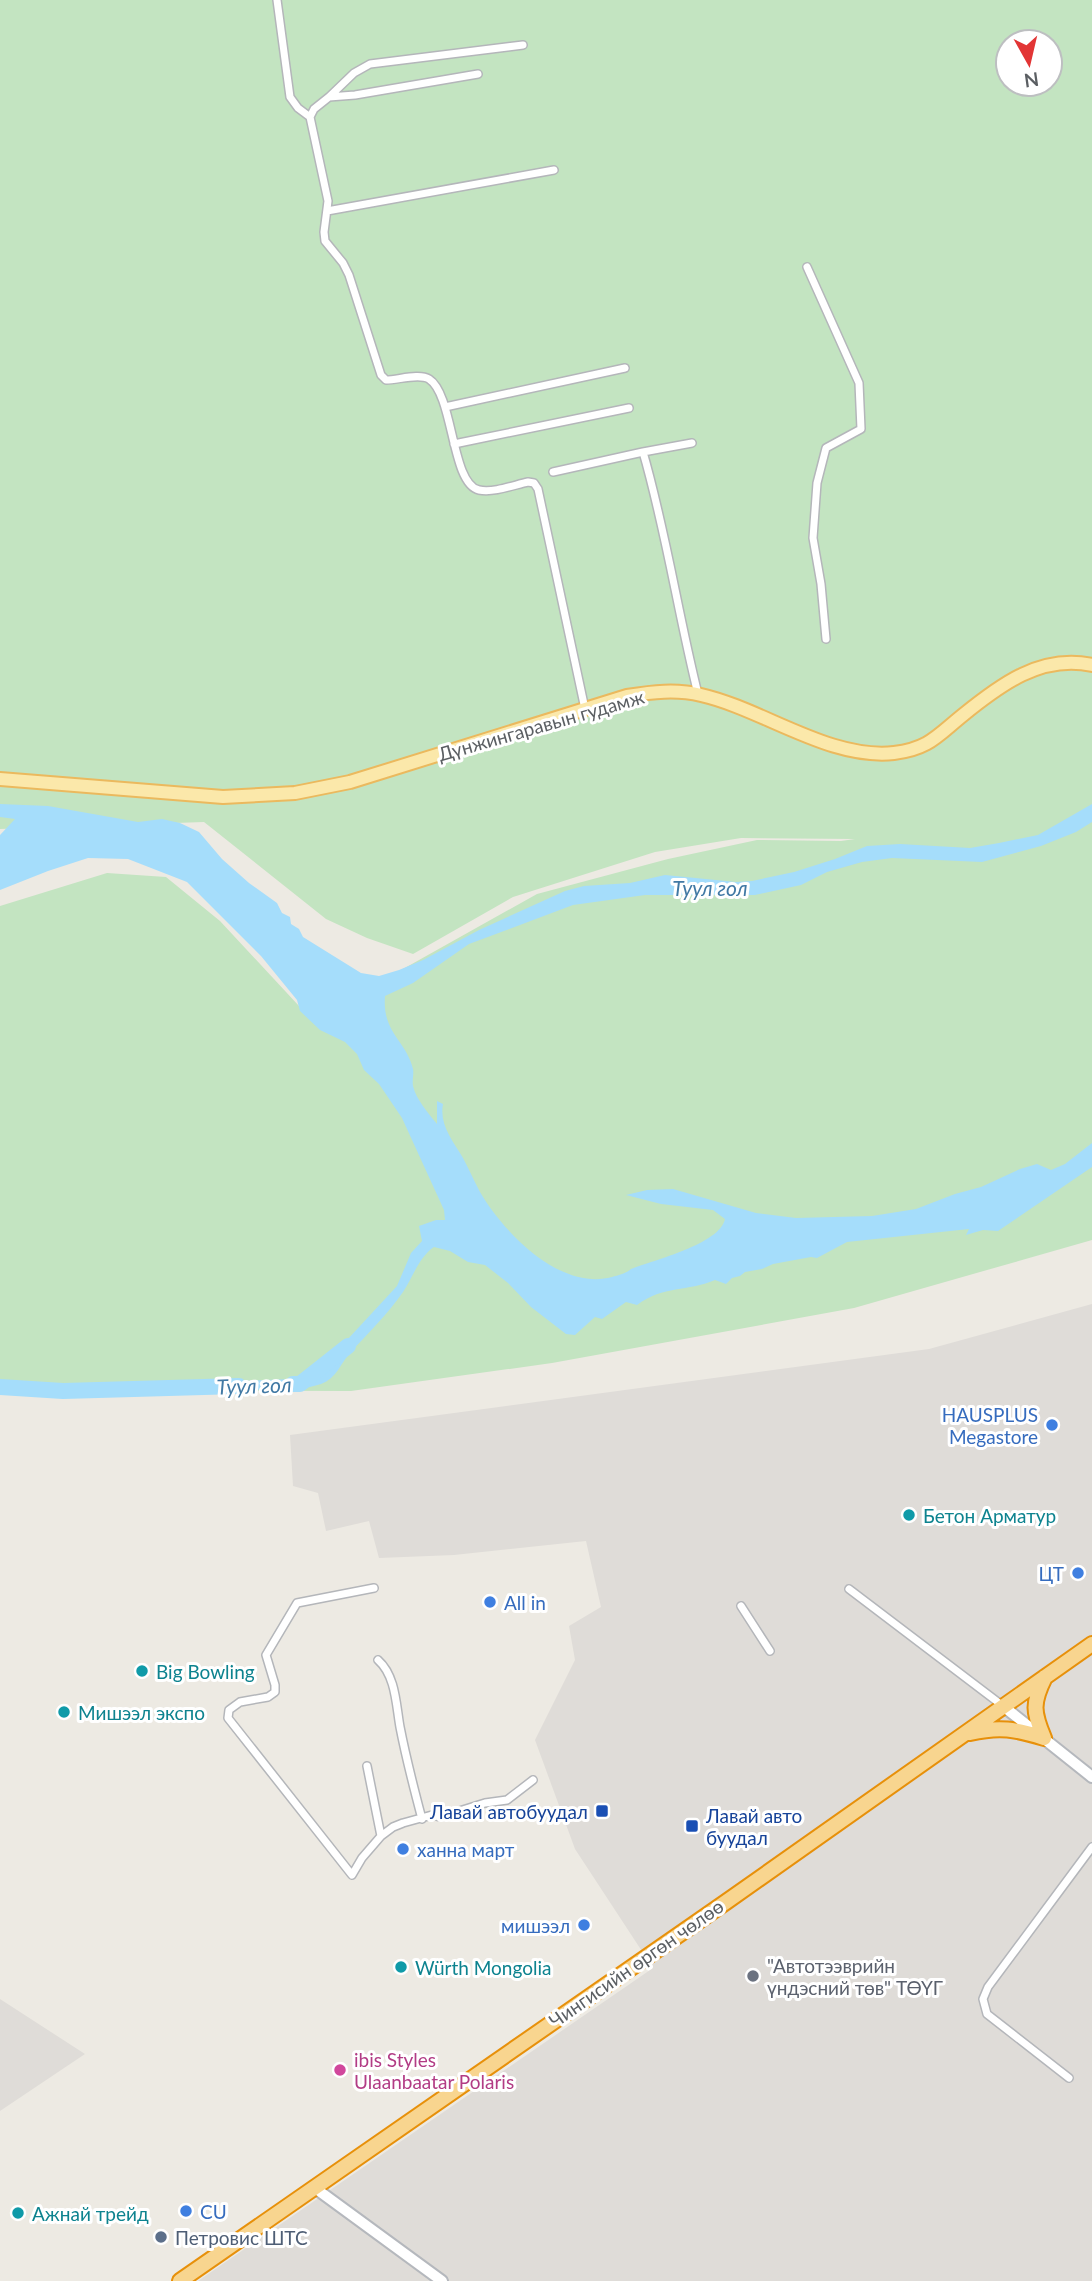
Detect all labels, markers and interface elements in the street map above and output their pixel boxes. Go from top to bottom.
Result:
north arrow [994,28,1064,98]
text: N [1023,68,1040,93]
street label: Дүнжингаравын гудамж [435,685,647,765]
water label: Туул гол [672,875,748,900]
water label: Туул гол [216,1371,292,1399]
place label: HAUSPLUS Megastore [942,1403,1038,1448]
marker: HAUSPLUS Megastore [1044,1417,1060,1433]
place label: Бетон Арматур [923,1504,1056,1527]
marker: Бетон Арматур [901,1507,917,1523]
place label: ЦТ [1038,1562,1064,1585]
marker: ЦТ [1070,1565,1086,1581]
place label: All in [504,1591,546,1614]
marker: All in [482,1594,498,1610]
place label: Big Bowling [156,1660,255,1683]
marker: Big Bowling [134,1663,150,1679]
place label: Мишээл экспо [78,1701,205,1724]
marker: Мишээл экспо [56,1704,72,1720]
place label: Лавай автобуудал [429,1800,588,1823]
marker: Лавай автобуудал [594,1803,610,1819]
place label: Лавай авто буудал [705,1804,802,1849]
marker: Лавай авто буудал [684,1818,700,1834]
place label: ханна март [417,1838,515,1861]
marker: ханна март [395,1841,411,1857]
street label: Чингисийн өргөн чөлөө [544,1894,728,2032]
place label: мишээл [501,1914,570,1937]
marker: мишээл [576,1917,592,1933]
place label: "Автотээврийн үндэсний төв" ТӨҮГ [767,1954,943,1999]
place label: Würth Mongolia [415,1956,551,1979]
marker: Würth Mongolia [393,1959,409,1975]
marker: "Автотээврийн үндэсний төв" ТӨҮГ [745,1968,761,1984]
place label: ibis Styles Ulaanbaatar Polaris [354,2048,514,2093]
marker: ibis Styles Ulaanbaatar Polaris [332,2062,348,2078]
place label: CU [200,2200,227,2223]
place label: Ажнай трейд [32,2202,149,2225]
marker: CU [178,2203,194,2219]
marker: Ажнай трейд [10,2205,26,2221]
place label: Петровис ШТС [175,2226,308,2249]
marker: Петровис ШТС [153,2229,169,2245]

